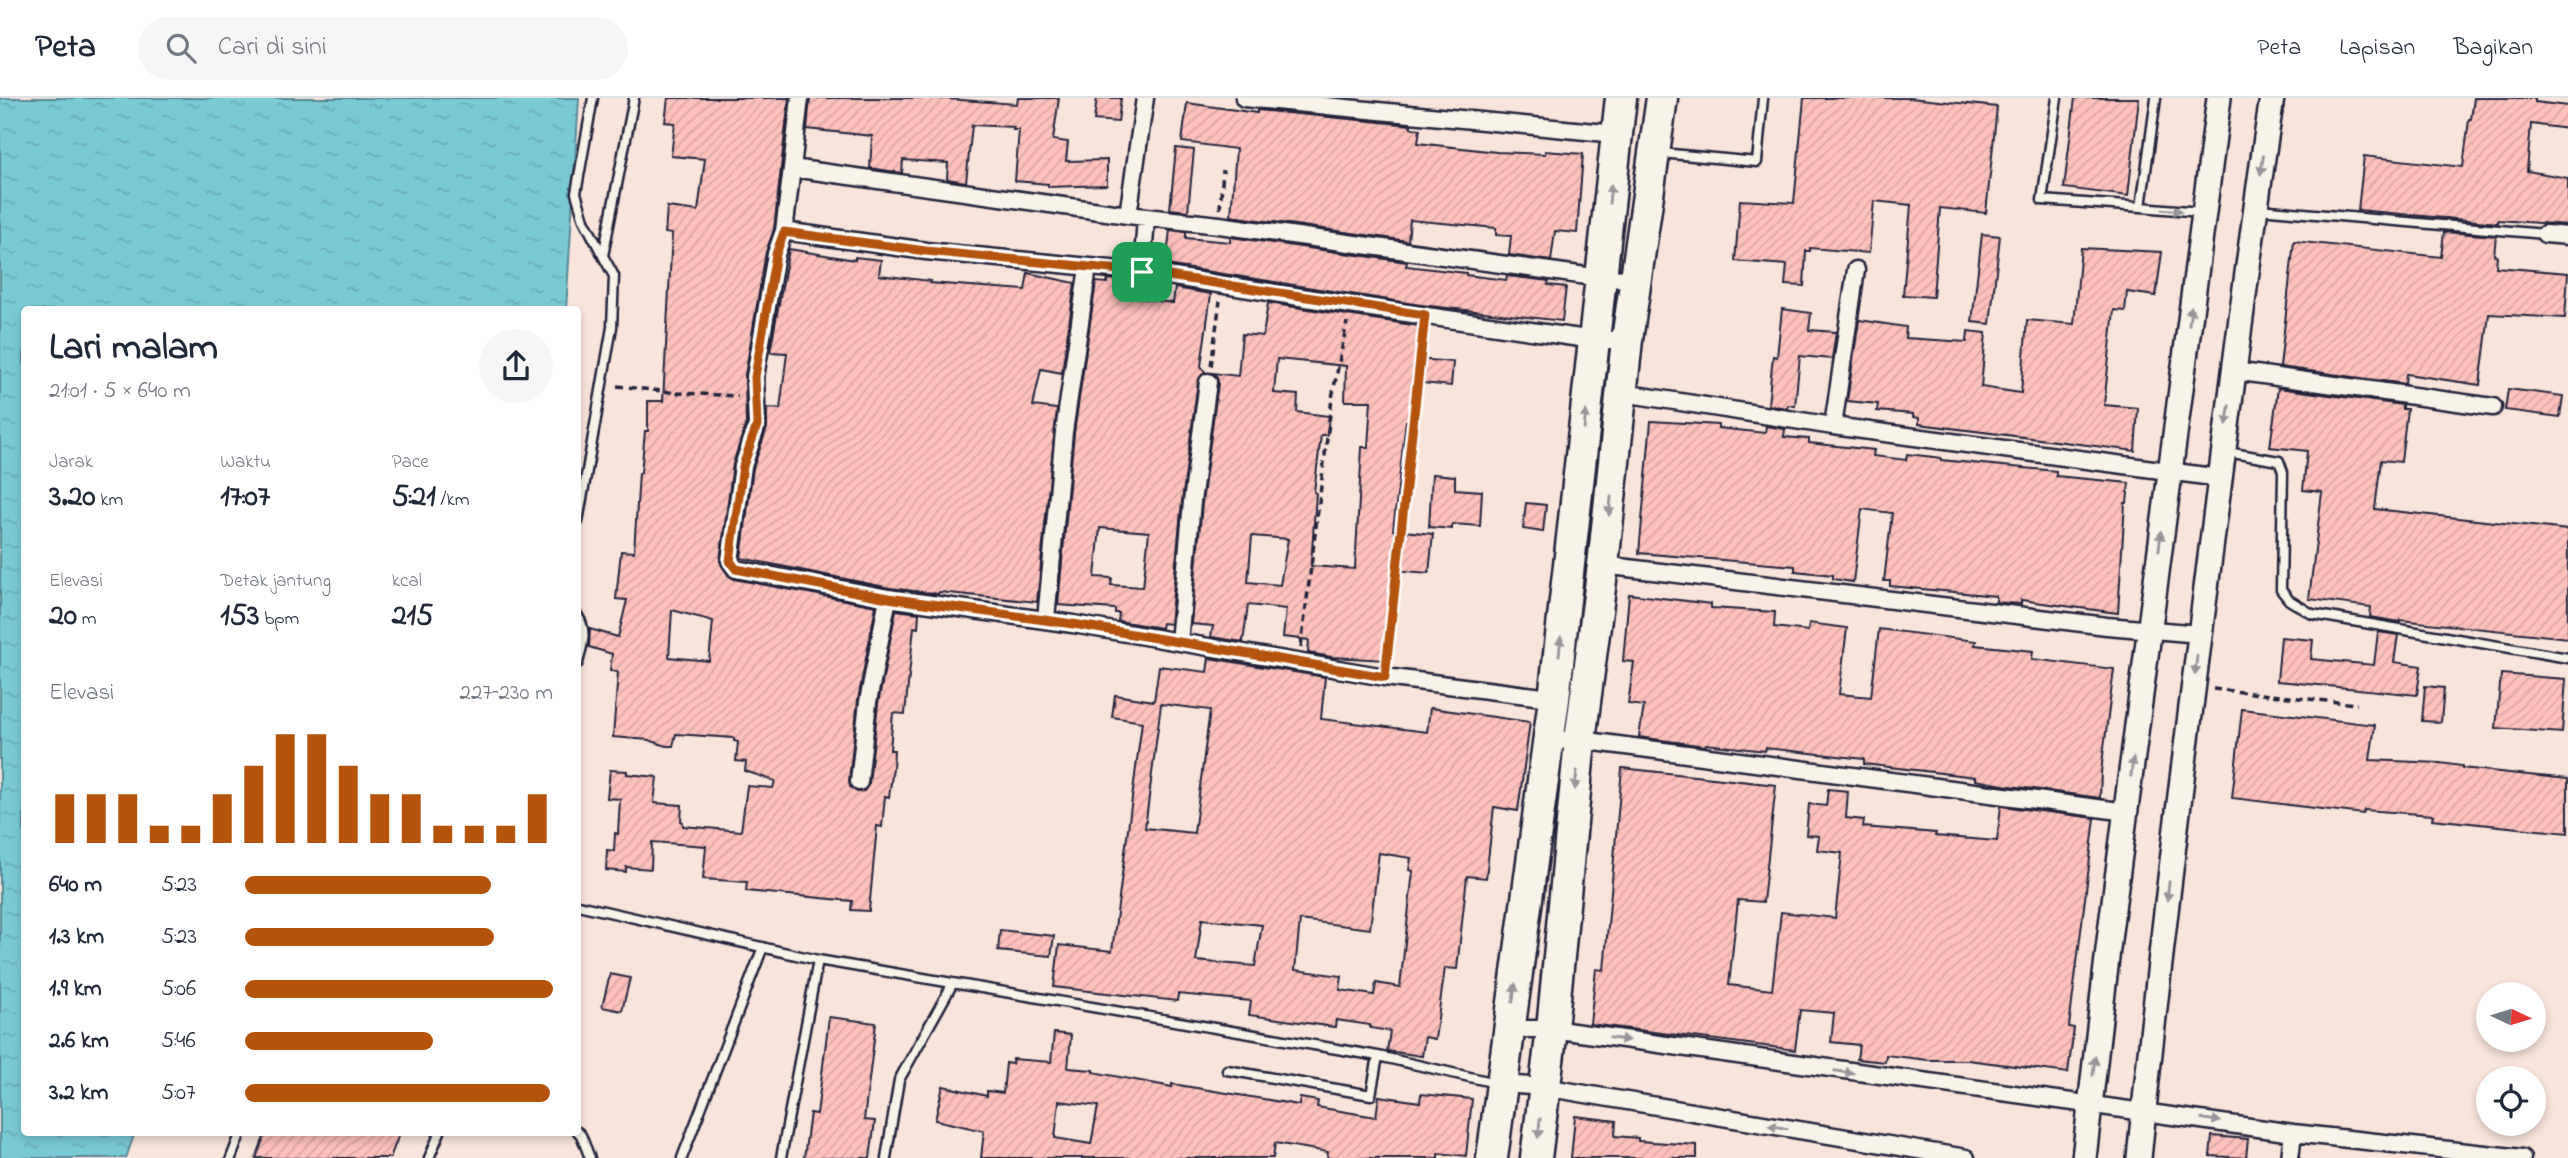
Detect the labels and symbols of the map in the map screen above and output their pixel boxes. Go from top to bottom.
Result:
one-way arrow [2256,155,2267,177]
one-way arrow [1605,183,1616,205]
one-way arrow [2161,205,2183,216]
pin [1112,242,1172,302]
one-way arrow [2184,305,2195,327]
one-way arrow [2223,404,2234,426]
one-way arrow [1580,409,1591,431]
one-way arrow [1604,495,1615,517]
one-way arrow [2155,530,2166,552]
one-way arrow [1555,635,1566,657]
one-way arrow [2190,654,2201,676]
one-way arrow [2127,756,2138,778]
one-way arrow [1571,769,1582,791]
one-way arrow [2163,880,2174,902]
one-way arrow [1508,982,1519,1004]
north arrow [2476,982,2546,1052]
one-way arrow [1608,1033,1630,1044]
one-way arrow [2088,1055,2099,1077]
one-way arrow [1834,1066,1856,1077]
one-way arrow [2200,1115,2222,1126]
one-way arrow [1534,1117,1545,1139]
one-way arrow [1767,1121,1789,1132]

